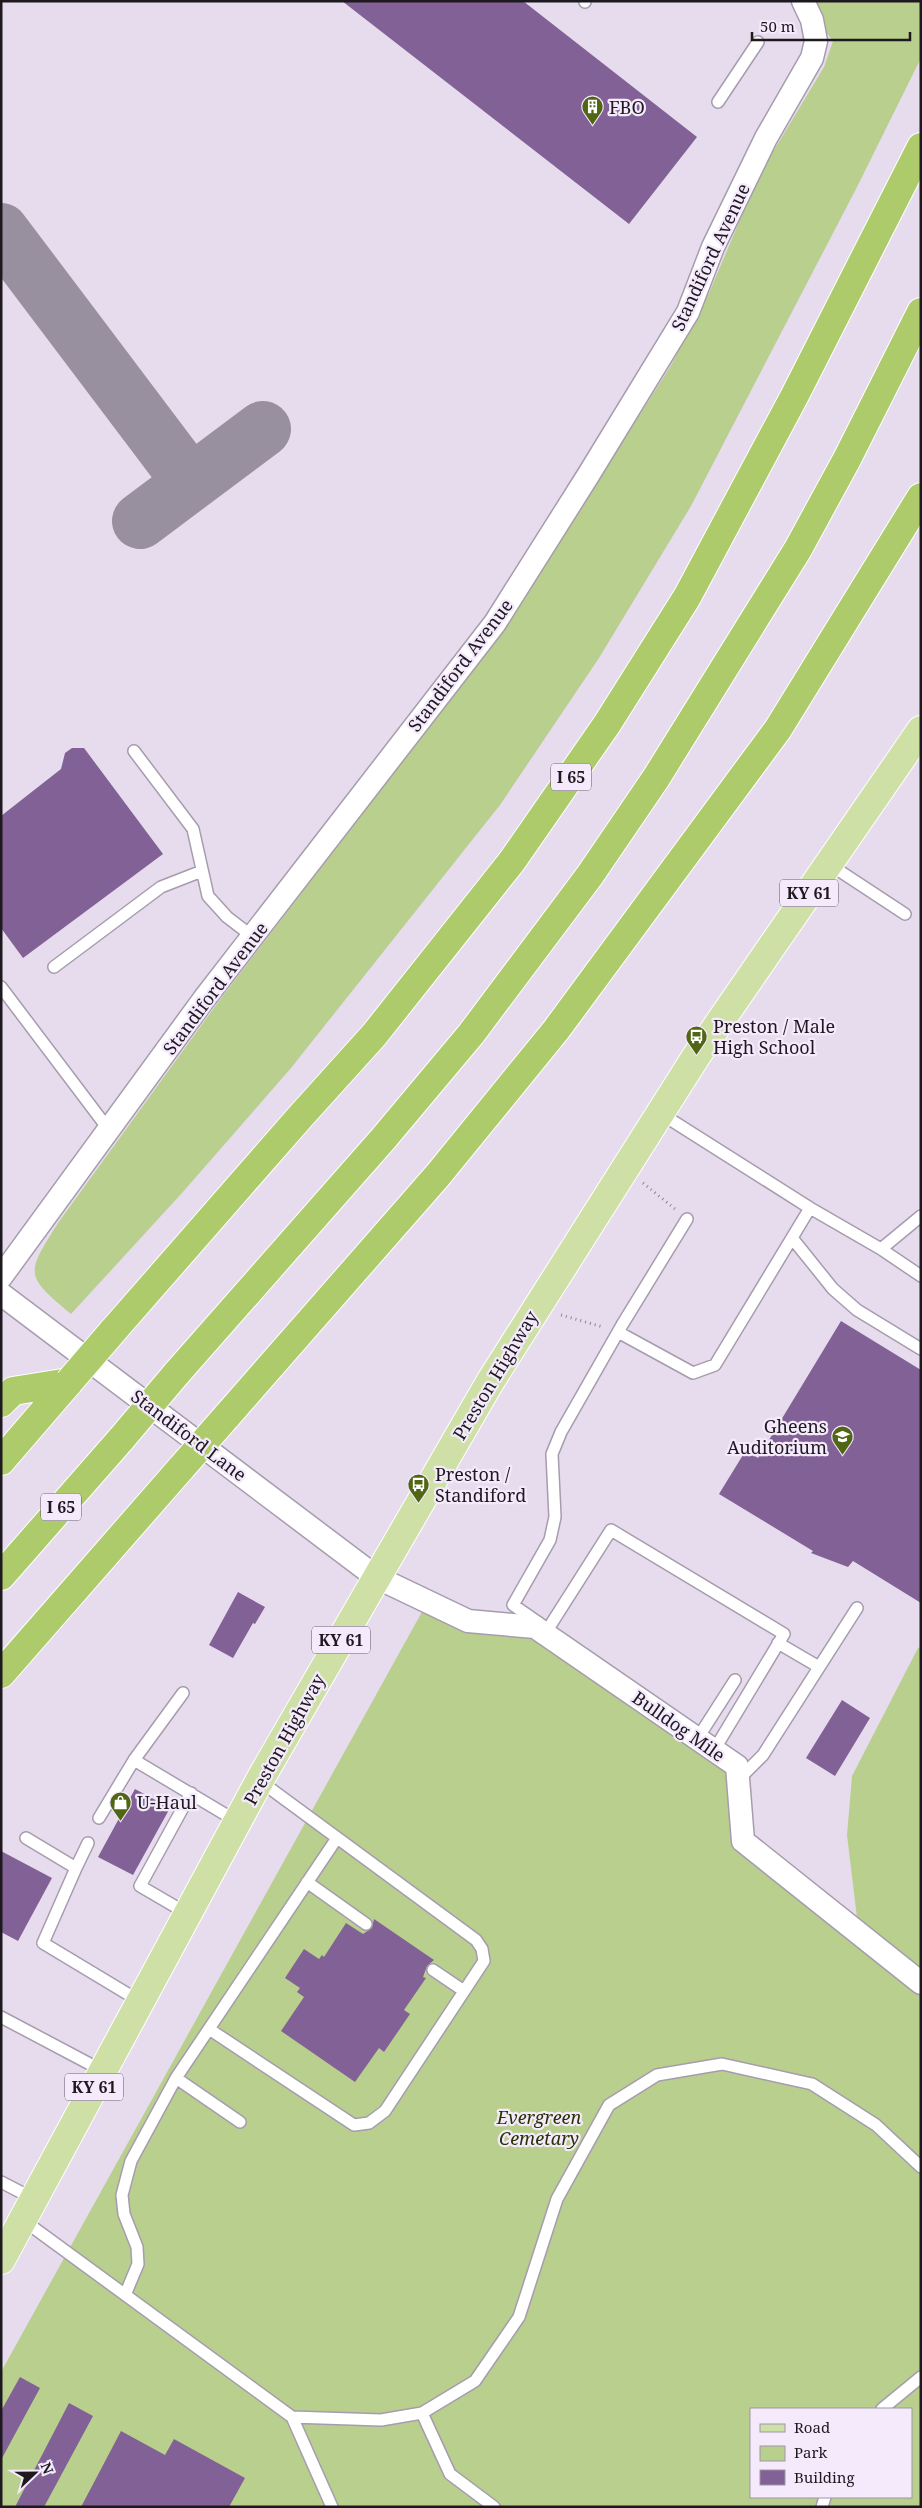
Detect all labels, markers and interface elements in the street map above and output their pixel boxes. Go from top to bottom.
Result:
scale bar [752,10,910,42]
text: 50 m [760,16,795,36]
building icon: FBO [581,95,605,126]
place label: FBO [609,95,645,119]
street label: Standiford Avenue [665,179,755,335]
street label: Standiford Avenue [402,594,518,736]
road number: I 65 [551,764,591,790]
road number: KY 61 [780,880,838,906]
street label: Standiford Avenue [157,917,273,1059]
place label: Preston / Male High School [713,1014,835,1059]
bus stop icon: Preston / Male High School [685,1024,709,1055]
street label: Preston Highway [447,1305,543,1444]
street label: Standiford Lane [126,1384,252,1486]
place label: Gheens Auditorium [727,1414,827,1459]
school or university icon: Gheens Auditorium [831,1424,855,1455]
place label: Preston / Standiford [435,1462,526,1507]
bus stop icon: Preston / Standiford [407,1472,431,1503]
road number: I 65 [41,1494,81,1520]
road number: KY 61 [312,1626,370,1654]
street label: Preston Highway [238,1668,330,1809]
street label: Bulldog Mile [628,1685,730,1767]
shop icon: U-Haul [109,1790,133,1821]
place label: U-Haul [137,1790,197,1814]
road number: KY 61 [65,2074,123,2100]
park label: Evergreen Cemetary [496,2105,581,2150]
legend [750,2408,912,2498]
text: Road [794,2417,830,2437]
text: Park [794,2442,828,2462]
north arrow [10,2448,60,2498]
text: N [37,2459,58,2477]
text: Building [794,2467,855,2487]

